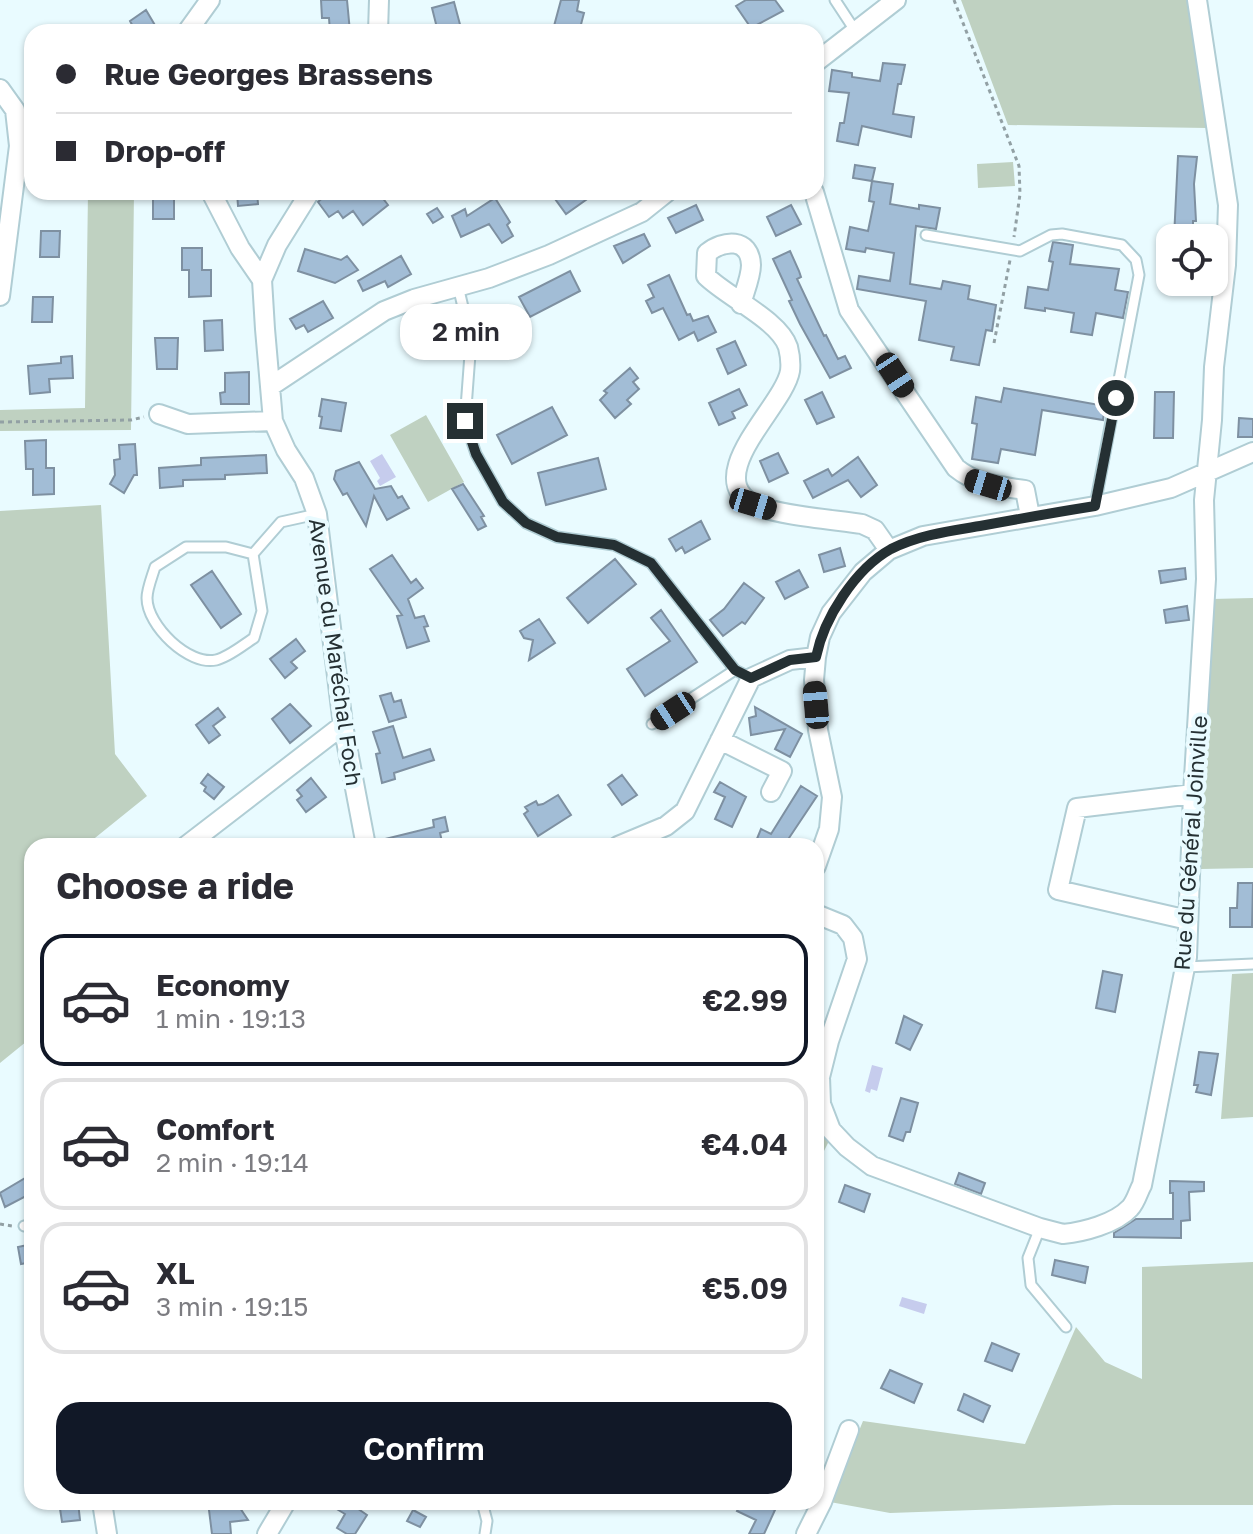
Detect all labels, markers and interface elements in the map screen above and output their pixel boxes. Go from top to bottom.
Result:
text: Rue Georges Brassens [104,56,433,92]
text: Drop-off [104,133,225,169]
map controls [1156,224,1228,296]
button: locate [1156,224,1228,296]
callout: 2 min [399,305,531,361]
text: 2 min [432,316,500,347]
car [872,348,918,402]
route start [1098,380,1134,416]
route end [447,403,483,439]
car [962,467,1014,503]
car [727,486,779,522]
street label: Avenue du Maréchal Foch [304,516,368,788]
car [802,680,830,730]
car [646,688,700,734]
street label: Rue du Général Joinville [1168,715,1212,971]
text: Choose a ride [56,864,294,907]
icon: car [60,964,132,1036]
text: Economy [156,967,290,1003]
text: €2.99 [703,982,788,1018]
text: 1 min · 19:13 [156,1003,306,1034]
icon: car [60,1108,132,1180]
text: Comfort [156,1111,275,1147]
text: €4.04 [701,1126,788,1162]
text: 2 min · 19:14 [156,1147,309,1178]
icon: car [60,1252,132,1324]
text: XL [156,1255,195,1291]
text: €5.09 [702,1270,788,1306]
text: 3 min · 19:15 [156,1291,308,1322]
button: Confirm [56,1402,792,1494]

